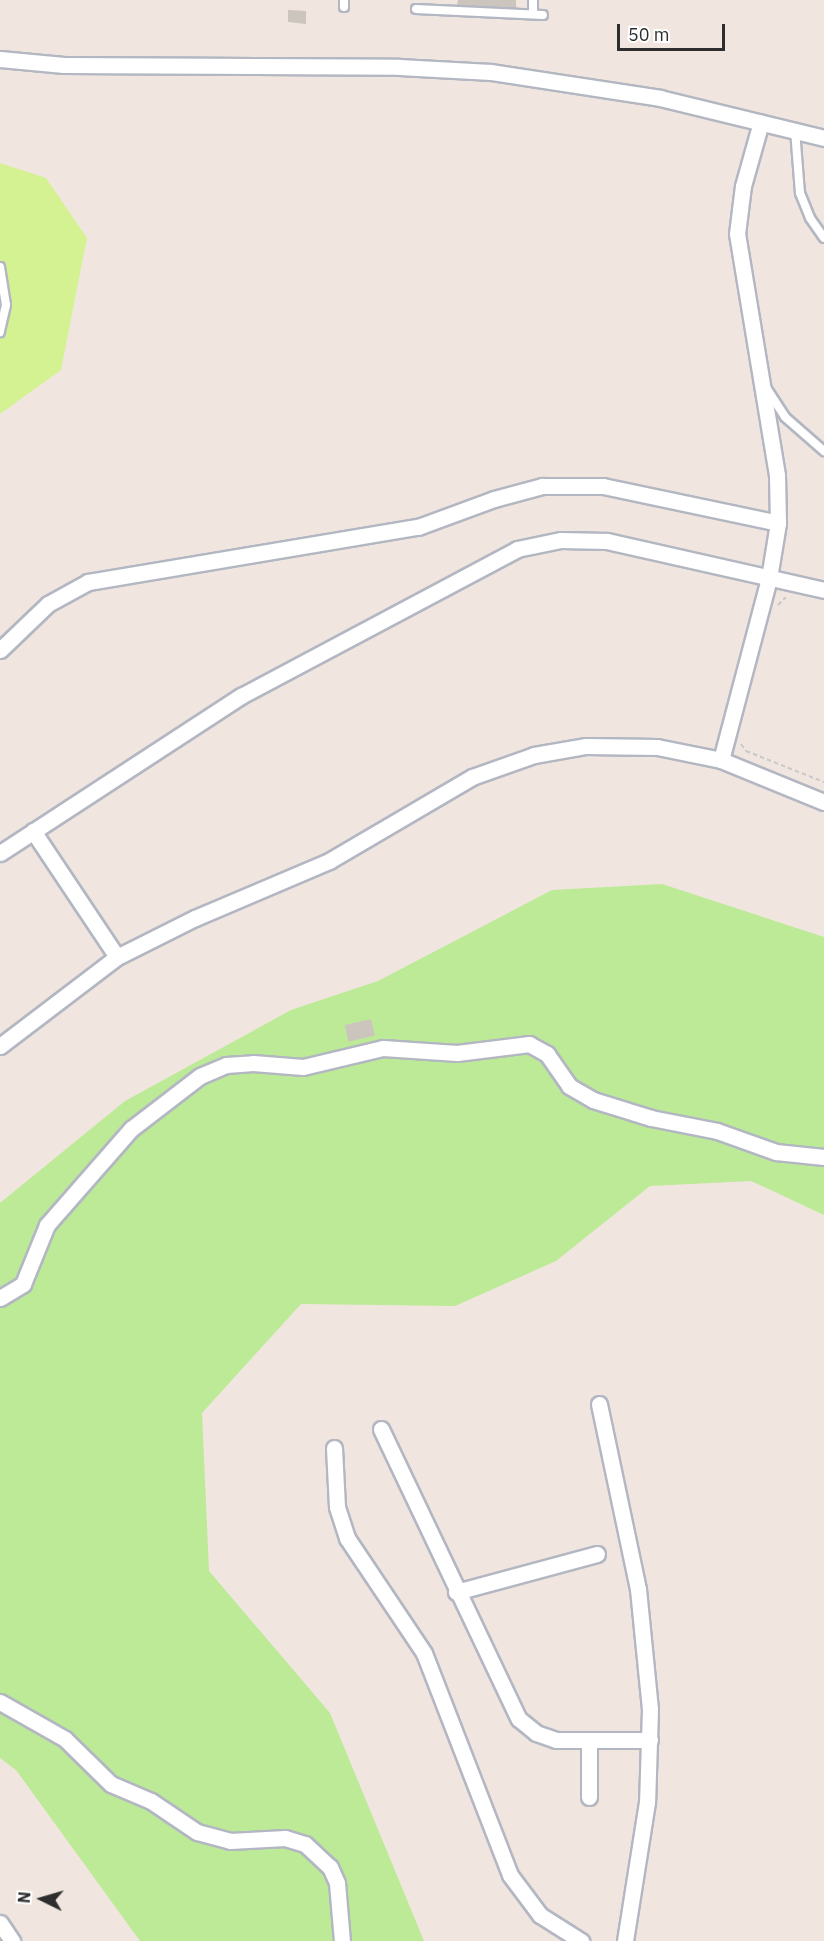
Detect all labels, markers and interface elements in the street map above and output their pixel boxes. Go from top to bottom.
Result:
scale bar [620,12,728,50]
text: 50 m [628,23,670,46]
north arrow [12,1869,72,1929]
text: N [14,1891,35,1904]

